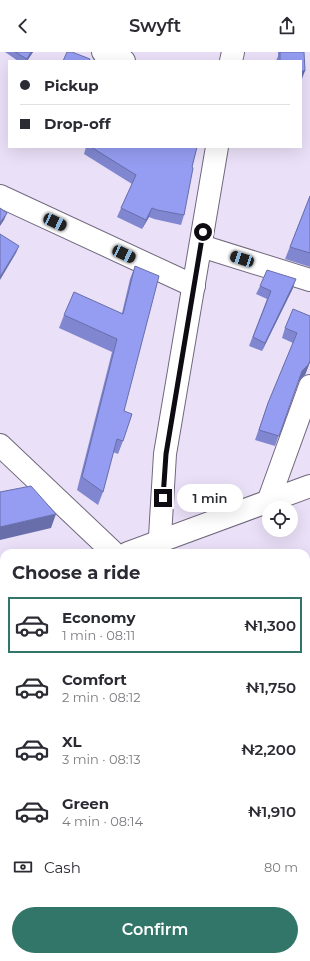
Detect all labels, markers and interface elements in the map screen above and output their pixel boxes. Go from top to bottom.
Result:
icon: back [12,15,34,37]
text: Swyft [129,15,181,37]
icon: share [276,15,298,37]
text: Pickup [44,76,99,95]
text: Drop-off [44,114,111,133]
car [42,211,68,233]
route start [194,223,212,241]
car [111,243,137,265]
car [229,250,255,268]
callout: 1 min [177,484,243,512]
route end [154,489,172,507]
text: 1 min [193,490,227,506]
map controls [262,501,298,537]
button: locate [262,501,298,537]
text: Choose a ride [12,562,140,584]
icon: car [14,607,50,643]
text: Economy [62,608,135,627]
text: ₦1,300 [244,616,296,635]
text: 1 min · 08:11 [62,627,135,643]
icon: car [14,669,50,705]
text: Comfort [62,670,127,689]
text: ₦1,750 [246,678,296,697]
text: 2 min · 08:12 [62,689,141,705]
icon: car [14,731,50,767]
text: XL [62,732,81,751]
text: ₦2,200 [241,740,296,759]
text: 3 min · 08:13 [62,751,141,767]
icon: car [14,793,50,829]
text: Green [62,794,109,813]
text: ₦1,910 [248,802,296,821]
text: 4 min · 08:14 [62,813,143,829]
icon: cash [12,856,34,878]
text: Cash [44,858,81,877]
text: 80 m [264,859,298,875]
button: Confirm [12,907,298,953]

